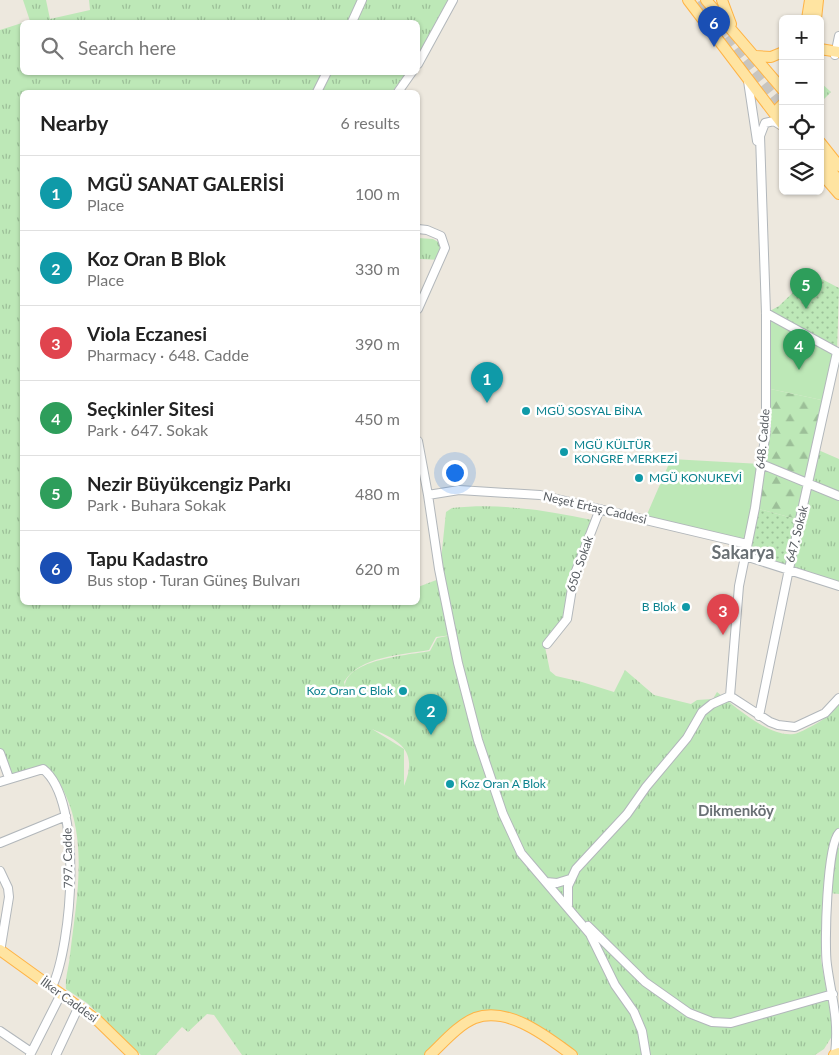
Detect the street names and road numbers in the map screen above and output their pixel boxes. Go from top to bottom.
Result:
street label: 648. Cadde [752,408,773,470]
street label: Neşet Ertaş Caddesi [542,488,648,527]
street label: 647. Sokak [782,503,811,564]
street label: 650. Sokak [563,533,596,594]
street label: 797. Cadde [59,828,76,888]
street label: İlker Caddesi [38,974,101,1025]

